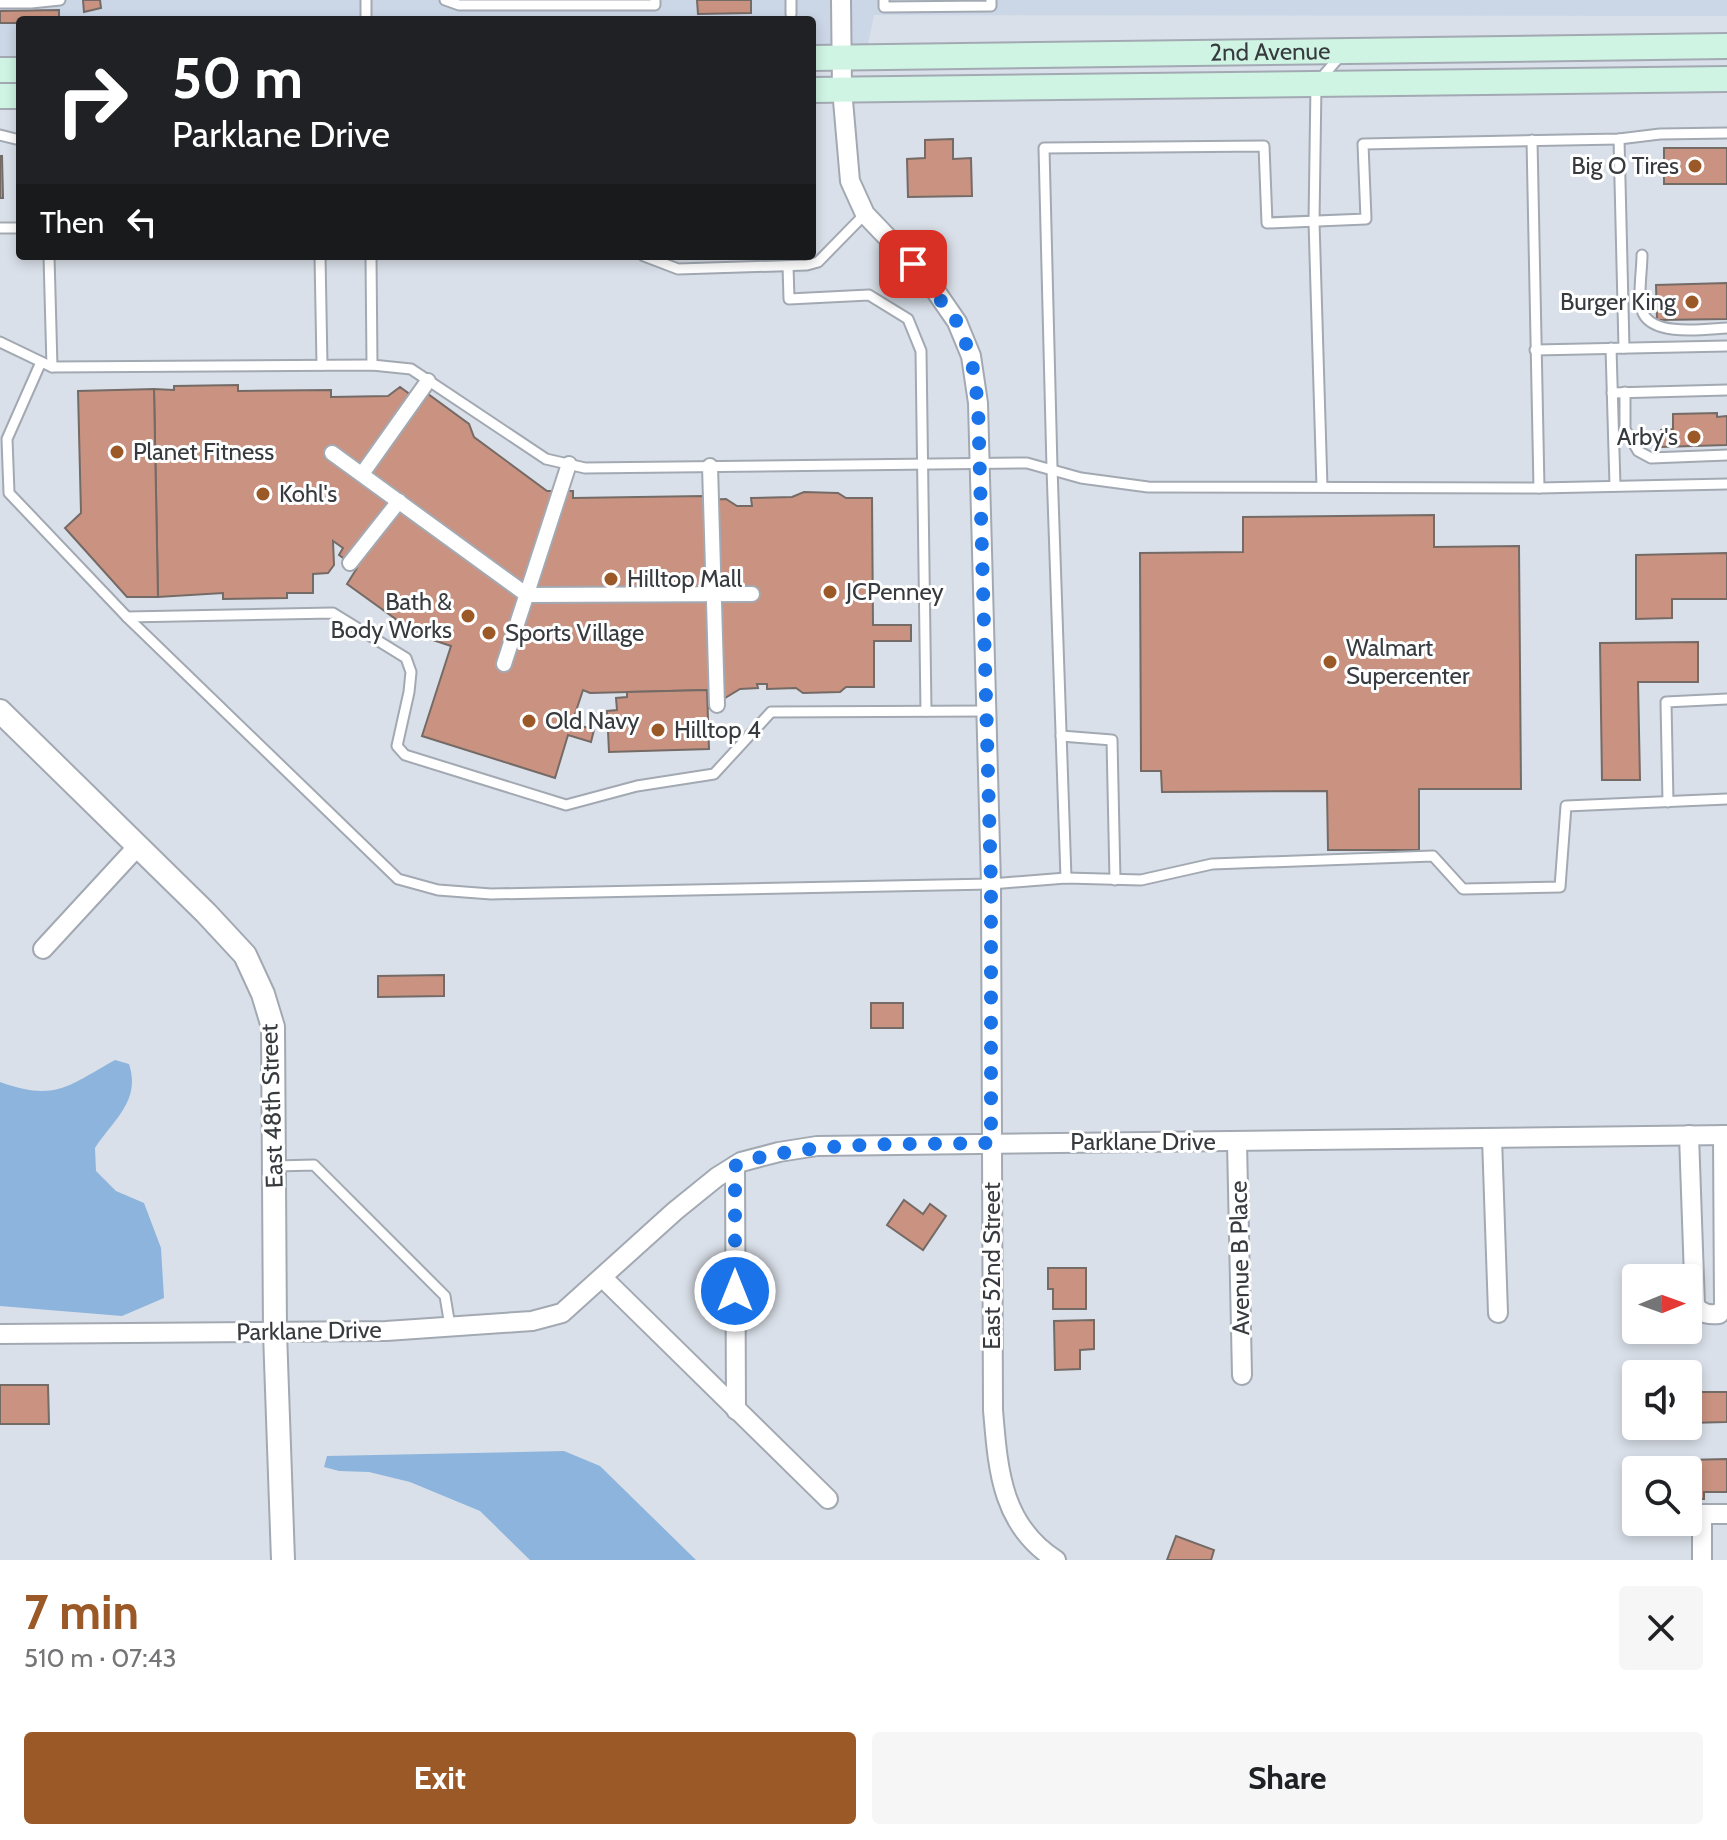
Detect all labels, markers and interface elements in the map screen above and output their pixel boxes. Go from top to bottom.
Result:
street label: 2nd Avenue [1209,36,1331,67]
text: 50 m [172,44,303,112]
icon: right [40,48,144,152]
text: Parklane Drive [172,112,390,156]
place label: Big O Tires [1571,151,1679,180]
marker: Big O Tires [1686,157,1704,175]
icon: left [120,200,164,244]
text: Then [40,204,104,241]
pin [879,230,947,298]
icon: arrive [891,242,935,286]
place label: Burger King [1560,287,1677,316]
marker: Burger King [1683,293,1701,311]
place label: Arby's [1617,422,1678,451]
marker: Arby's [1685,428,1703,446]
place label: Planet Fitness [133,437,274,466]
marker: Planet Fitness [108,443,126,461]
place label: Kohl's [279,479,337,508]
marker: Kohl's [254,485,272,503]
place label: Hilltop Mall [627,564,743,593]
marker: Hilltop Mall [602,570,620,588]
place label: JCPenney [845,577,944,606]
marker: JCPenney [821,583,839,601]
place label: Bath & Body Works [330,587,452,644]
marker: Bath & Body Works [459,607,477,625]
place label: Sports Village [505,618,644,647]
marker: Sports Village [480,624,498,642]
place label: Walmart Supercenter [1346,633,1470,690]
marker: Walmart Supercenter [1321,653,1339,671]
place label: Old Navy [545,706,639,735]
marker: Old Navy [520,712,538,730]
place label: Hilltop 4 [674,715,761,744]
marker: Hilltop 4 [649,721,667,739]
street label: East 48th Street [254,1023,289,1189]
street label: Parklane Drive [1070,1127,1216,1156]
street label: Avenue B Place [1224,1180,1255,1336]
street label: East 52nd Street [977,1182,1006,1350]
position arrow [693,1249,777,1333]
north arrow [1622,1264,1702,1344]
map controls [1622,1264,1702,1536]
street label: Parklane Drive [236,1315,382,1346]
button: sound [1622,1360,1702,1440]
button: search [1622,1456,1702,1536]
text: 7 min [24,1583,139,1641]
button: close [1619,1586,1703,1670]
text: 510 m · 07:43 [24,1642,177,1674]
button: Exit [24,1732,856,1824]
button: Share [872,1732,1703,1824]

